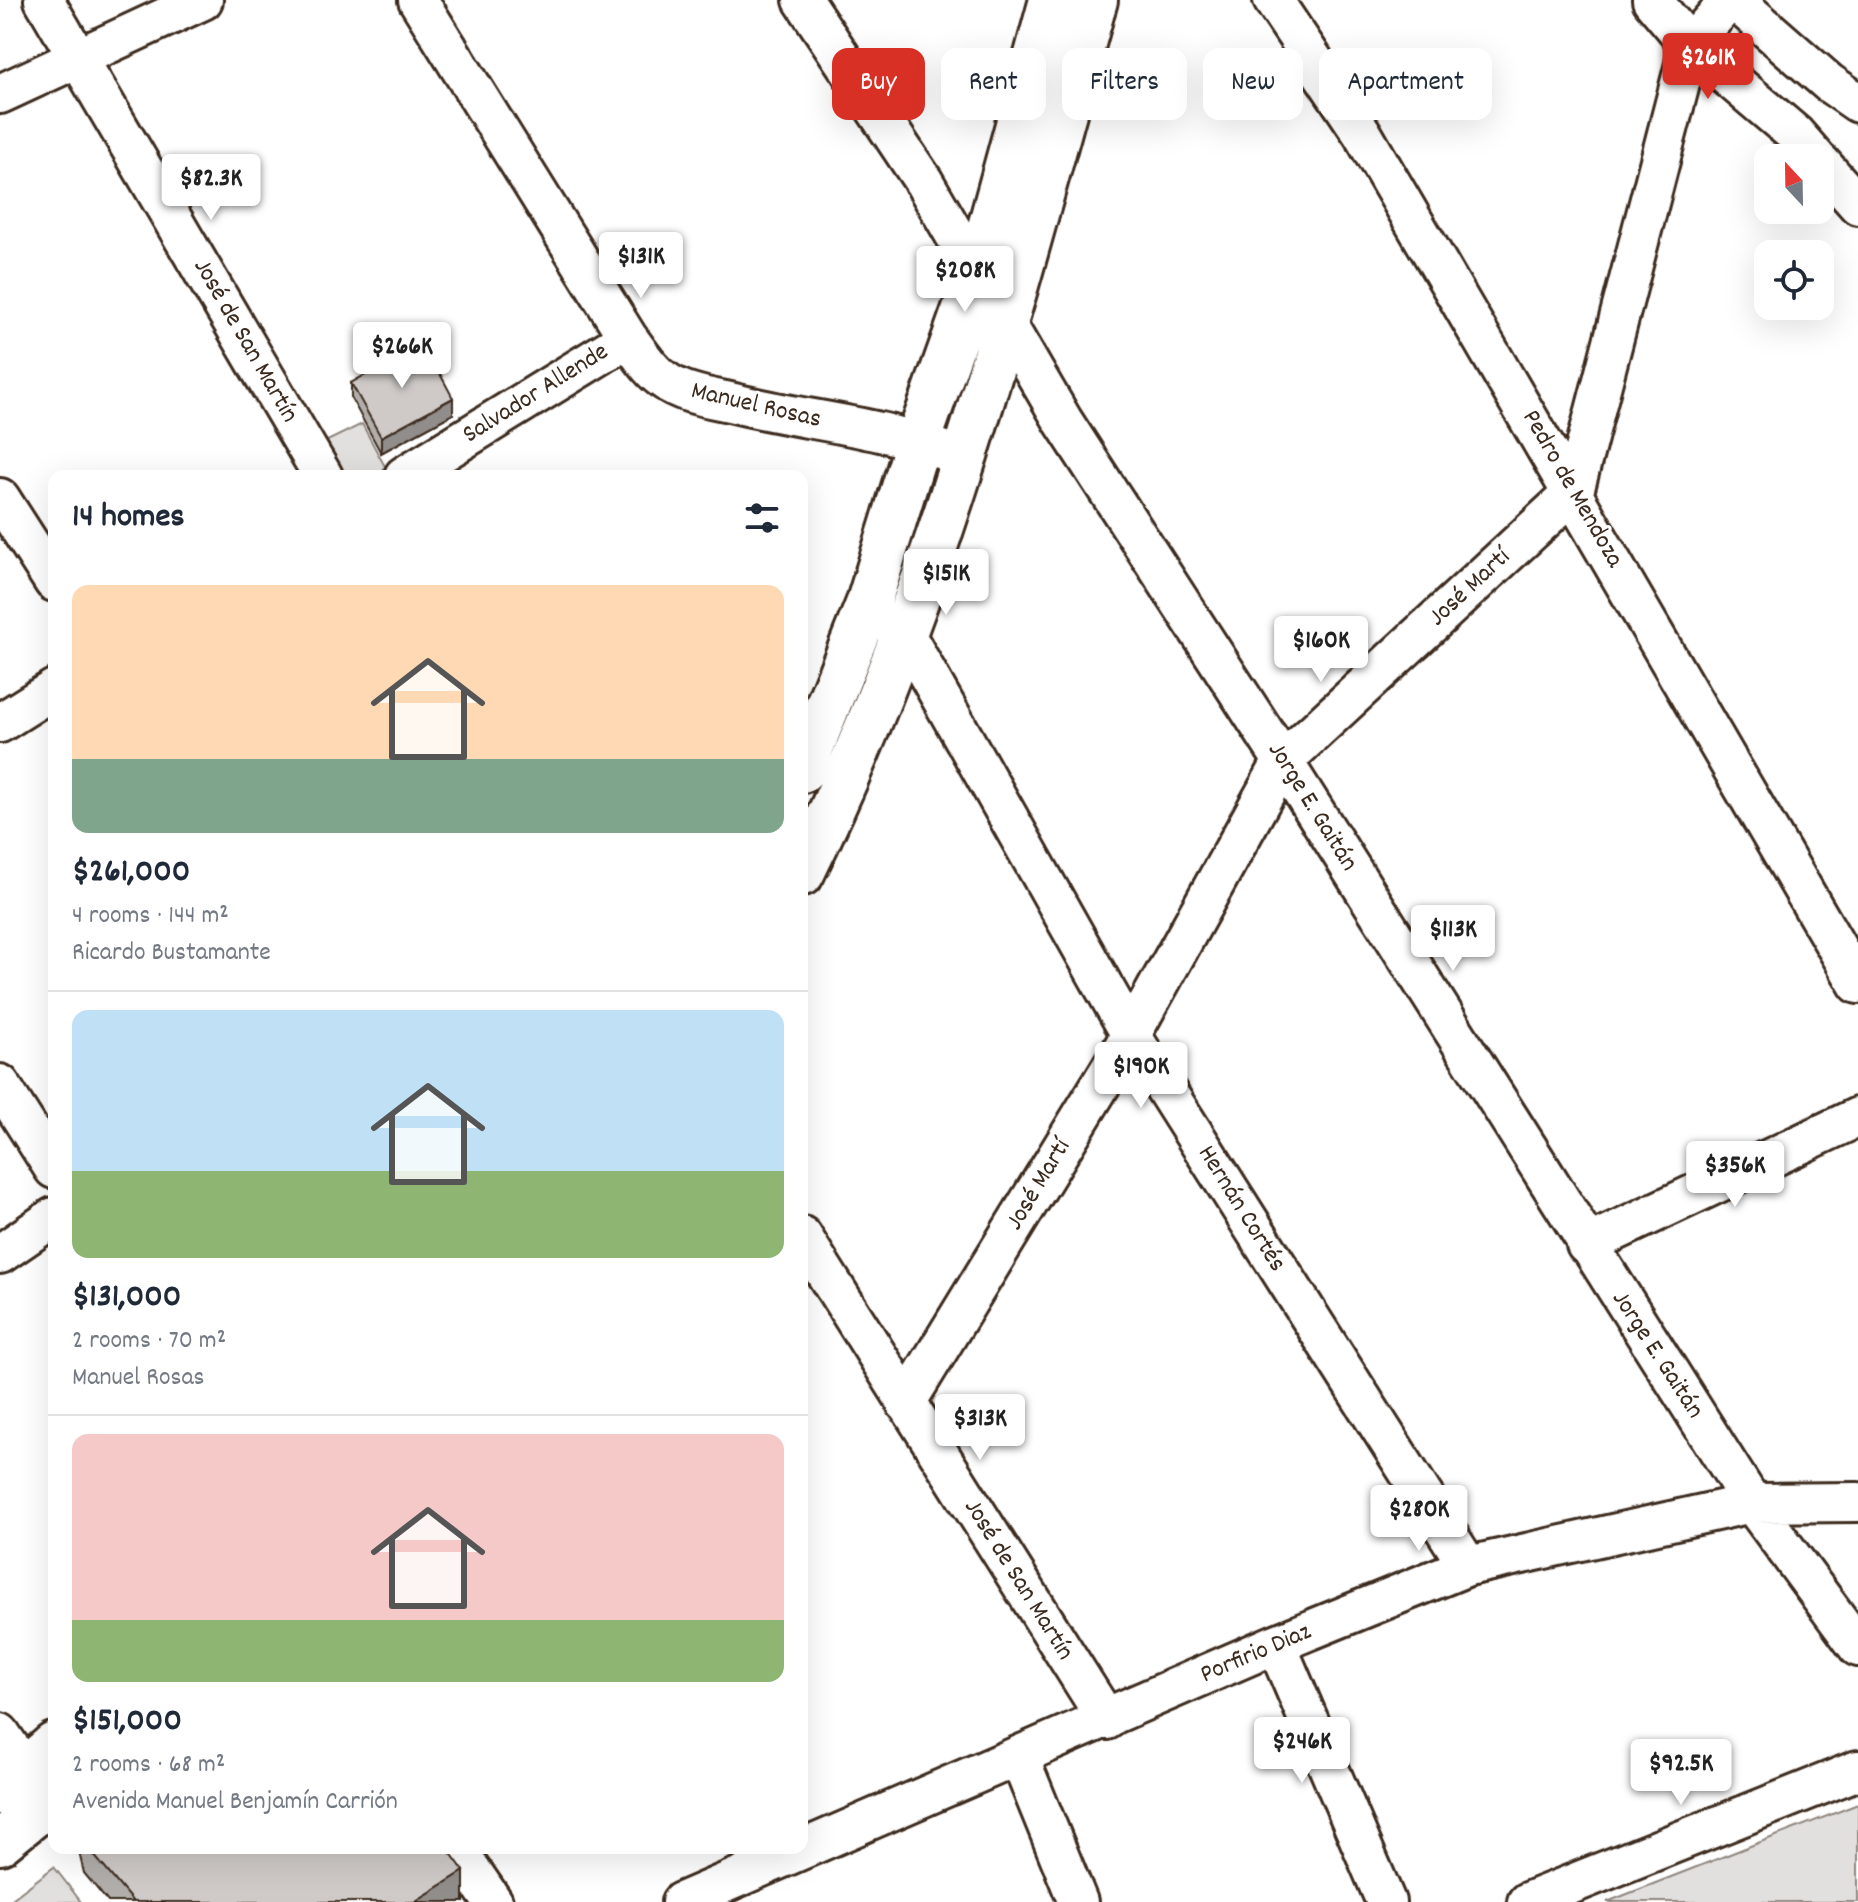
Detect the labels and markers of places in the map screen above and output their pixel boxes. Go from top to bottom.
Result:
pin: $261K [1652,33,1764,101]
pin: $82.3K [146,154,276,222]
pin: $131K [585,232,697,300]
pin: $208K [909,246,1021,314]
pin: $266K [346,322,458,390]
pin: $151K [890,549,1002,617]
pin: $160K [1265,616,1377,684]
pin: $113K [1397,905,1509,973]
pin: $190K [1085,1042,1197,1110]
pin: $356K [1679,1141,1791,1209]
pin: $313K [924,1394,1036,1462]
pin: $280K [1363,1485,1475,1553]
pin: $246K [1246,1717,1358,1785]
pin: $92.5K [1616,1739,1746,1807]

